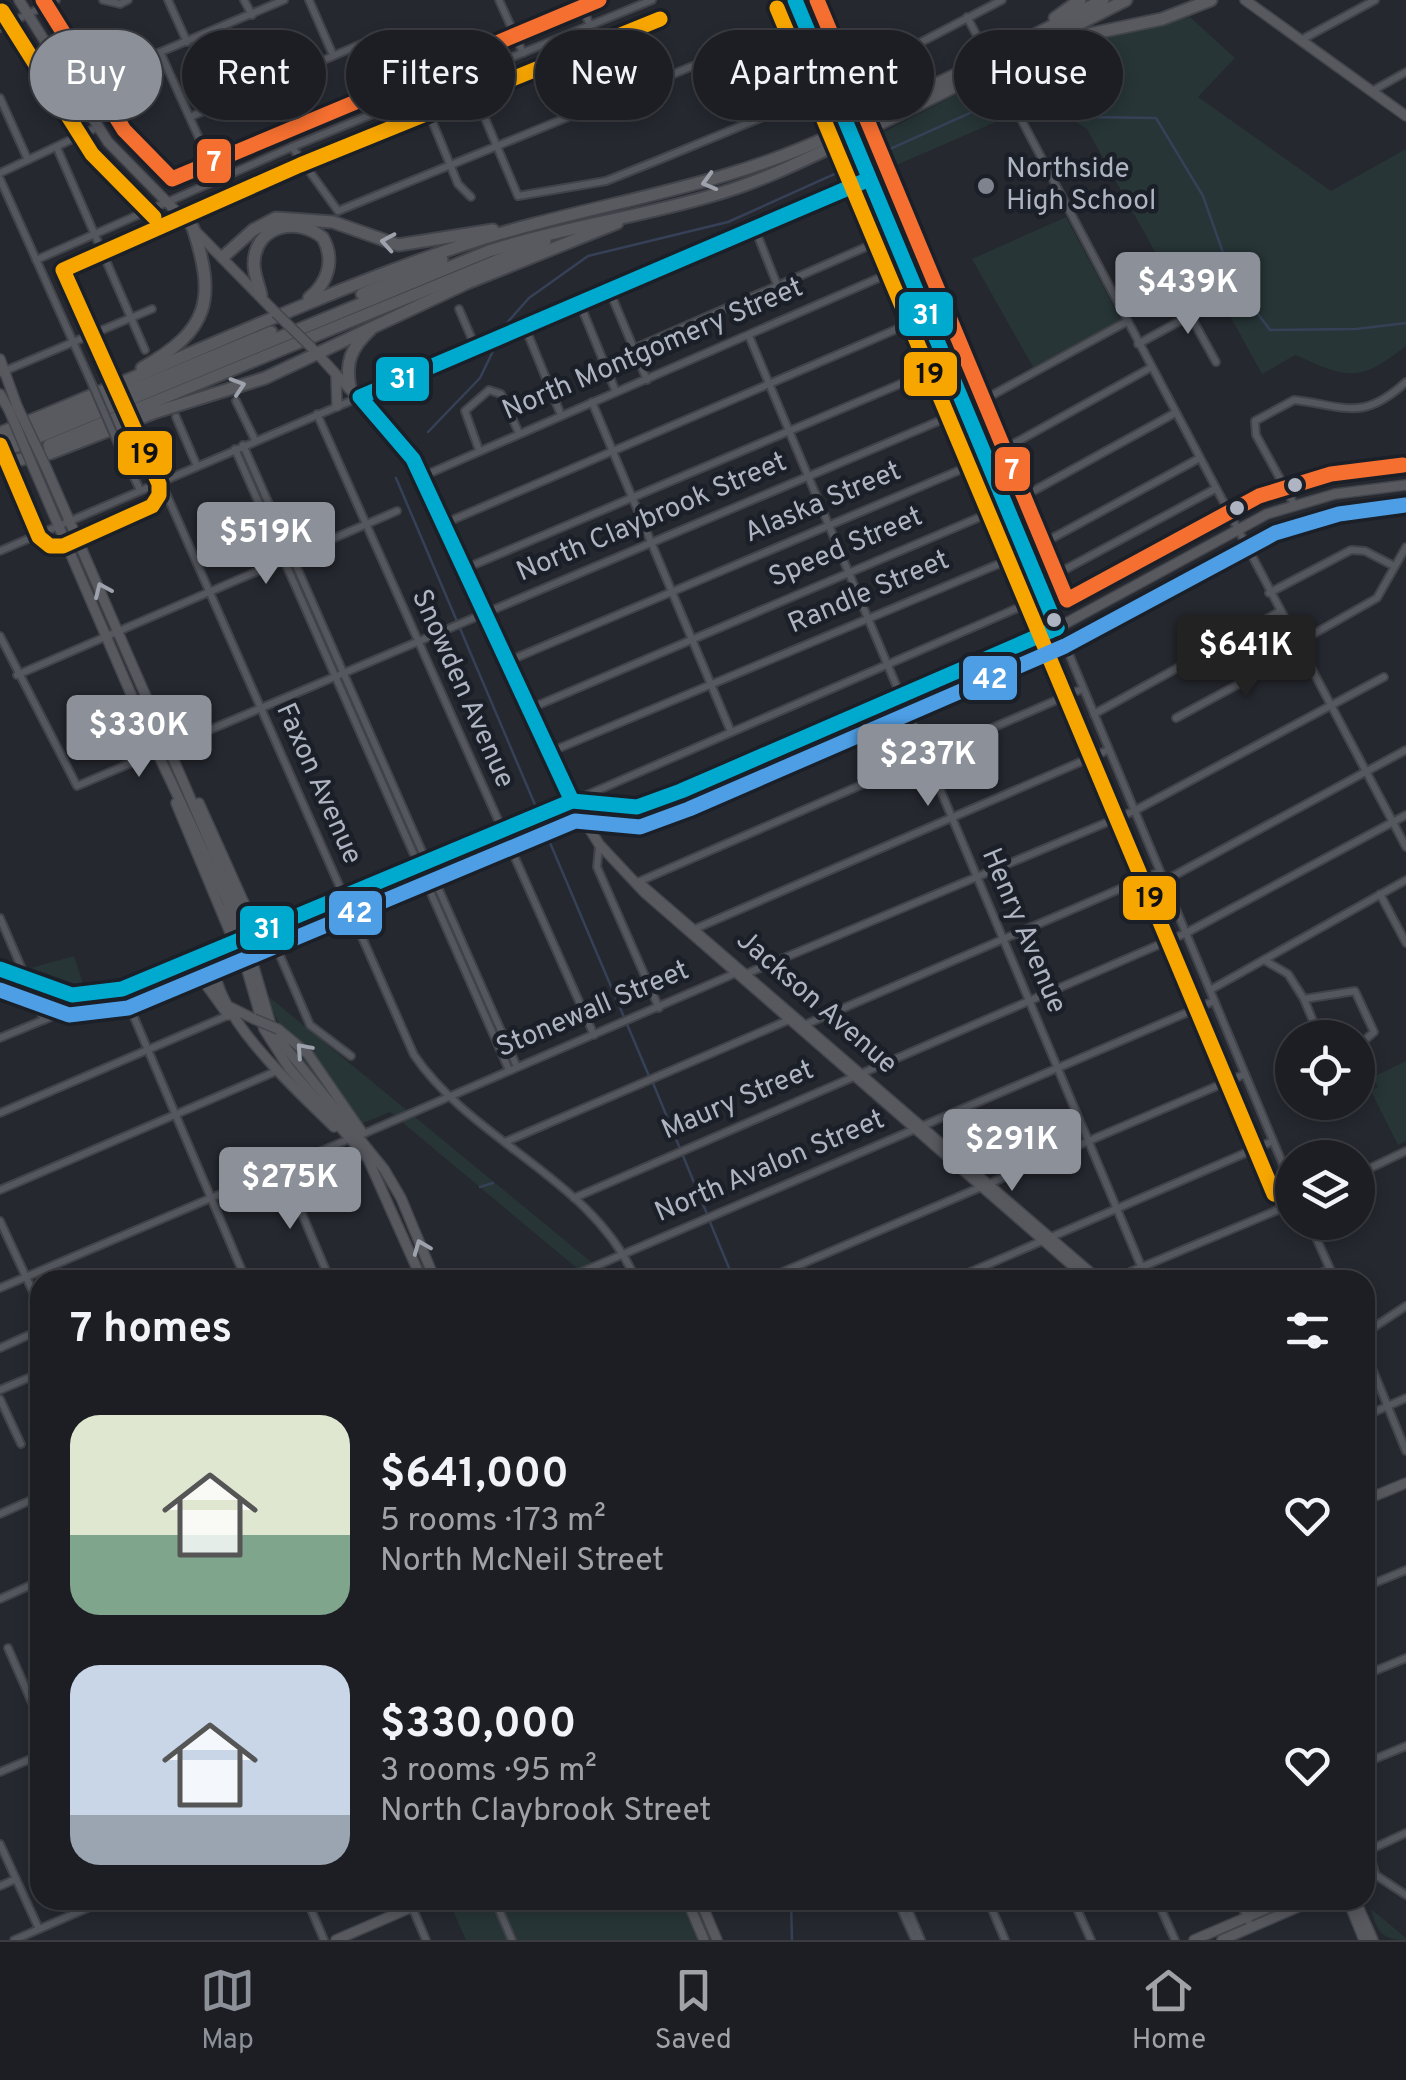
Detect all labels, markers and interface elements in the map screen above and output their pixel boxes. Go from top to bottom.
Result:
chip: Buy [30,30,162,120]
chip: Rent [182,30,326,120]
chip: Filters [346,30,515,120]
chip: New [535,30,673,120]
chip: Apartment [693,30,934,120]
chip: House [954,30,1123,120]
line badge: 7 [195,137,233,185]
text: 7 [206,146,222,182]
place label: Northside High School [1006,152,1156,220]
one-way arrow [701,171,718,192]
marker: Northside High School [975,175,997,197]
one-way arrow [380,232,396,253]
pin: $439K [1118,252,1258,337]
text: $439K [1137,264,1239,304]
street label: North Montgomery Street [497,270,809,430]
line badge: 31 [897,290,955,338]
text: 31 [912,299,940,335]
line badge: 19 [902,350,959,398]
line badge: 31 [374,355,431,403]
text: 19 [916,358,944,394]
text: 31 [389,363,417,399]
one-way arrow [229,378,246,398]
line badge: 19 [116,429,174,477]
text: 19 [131,438,159,474]
street label: North Claybrook Street [511,445,793,591]
line badge: 7 [993,445,1032,493]
street label: Alaska Street [739,454,907,552]
text: 7 [1004,454,1020,490]
unlabelled marker [1285,475,1305,495]
unlabelled marker [1227,498,1247,518]
street label: Speed Street [764,499,928,597]
pin: $519K [196,502,336,587]
text: $519K [219,514,313,554]
street label: Randle Street [783,543,955,643]
one-way arrow [94,582,114,600]
street label: Snowden Avenue [402,584,522,794]
unlabelled marker [1044,610,1064,630]
pin: $641K [1176,615,1316,700]
text: $641K [1199,627,1293,667]
line badge: 42 [961,654,1019,702]
text: 42 [972,663,1008,699]
pin: $330K [69,695,209,780]
street label: Faxon Avenue [266,698,370,870]
text: $330K [89,707,189,747]
pin: $237K [858,724,998,809]
text: $237K [879,736,977,776]
street label: Henry Avenue [972,843,1074,1019]
line badge: 19 [1121,874,1178,922]
text: 19 [1136,882,1164,918]
line badge: 42 [327,889,384,937]
text: 42 [337,897,373,933]
line badge: 31 [238,904,296,952]
text: 31 [253,913,281,949]
street label: Jackson Avenue [728,923,904,1083]
street label: Stonewall Street [491,953,695,1067]
map controls [1275,1020,1375,1240]
button: locate [1275,1020,1375,1120]
one-way arrow [297,1043,315,1062]
street label: Maury Street [656,1053,820,1149]
street label: North Avalon Street [650,1102,890,1232]
pin: $291K [942,1109,1082,1194]
text: $291K [965,1121,1059,1161]
button: layers [1275,1140,1375,1240]
pin: $275K [220,1147,360,1232]
text: $275K [241,1159,339,1199]
one-way arrow [413,1239,433,1257]
icon: filters [1280,1303,1335,1358]
text: 7 homes [70,1304,232,1357]
text: $641,000 [380,1449,569,1502]
icon: home [150,1455,270,1575]
icon: heart [1280,1488,1335,1543]
text: 5 rooms · 173 m² [380,1502,606,1542]
text: North McNeil Street [380,1542,664,1582]
text: $330,000 [380,1699,576,1752]
icon: home [150,1705,270,1825]
icon: heart [1280,1738,1335,1793]
text: 3 rooms · 95 m² [380,1752,597,1792]
text: North Claybrook Street [380,1792,711,1832]
tab: Map [200,1963,255,2059]
tab: Saved [655,1963,732,2059]
tab: Home [1132,1963,1206,2059]

